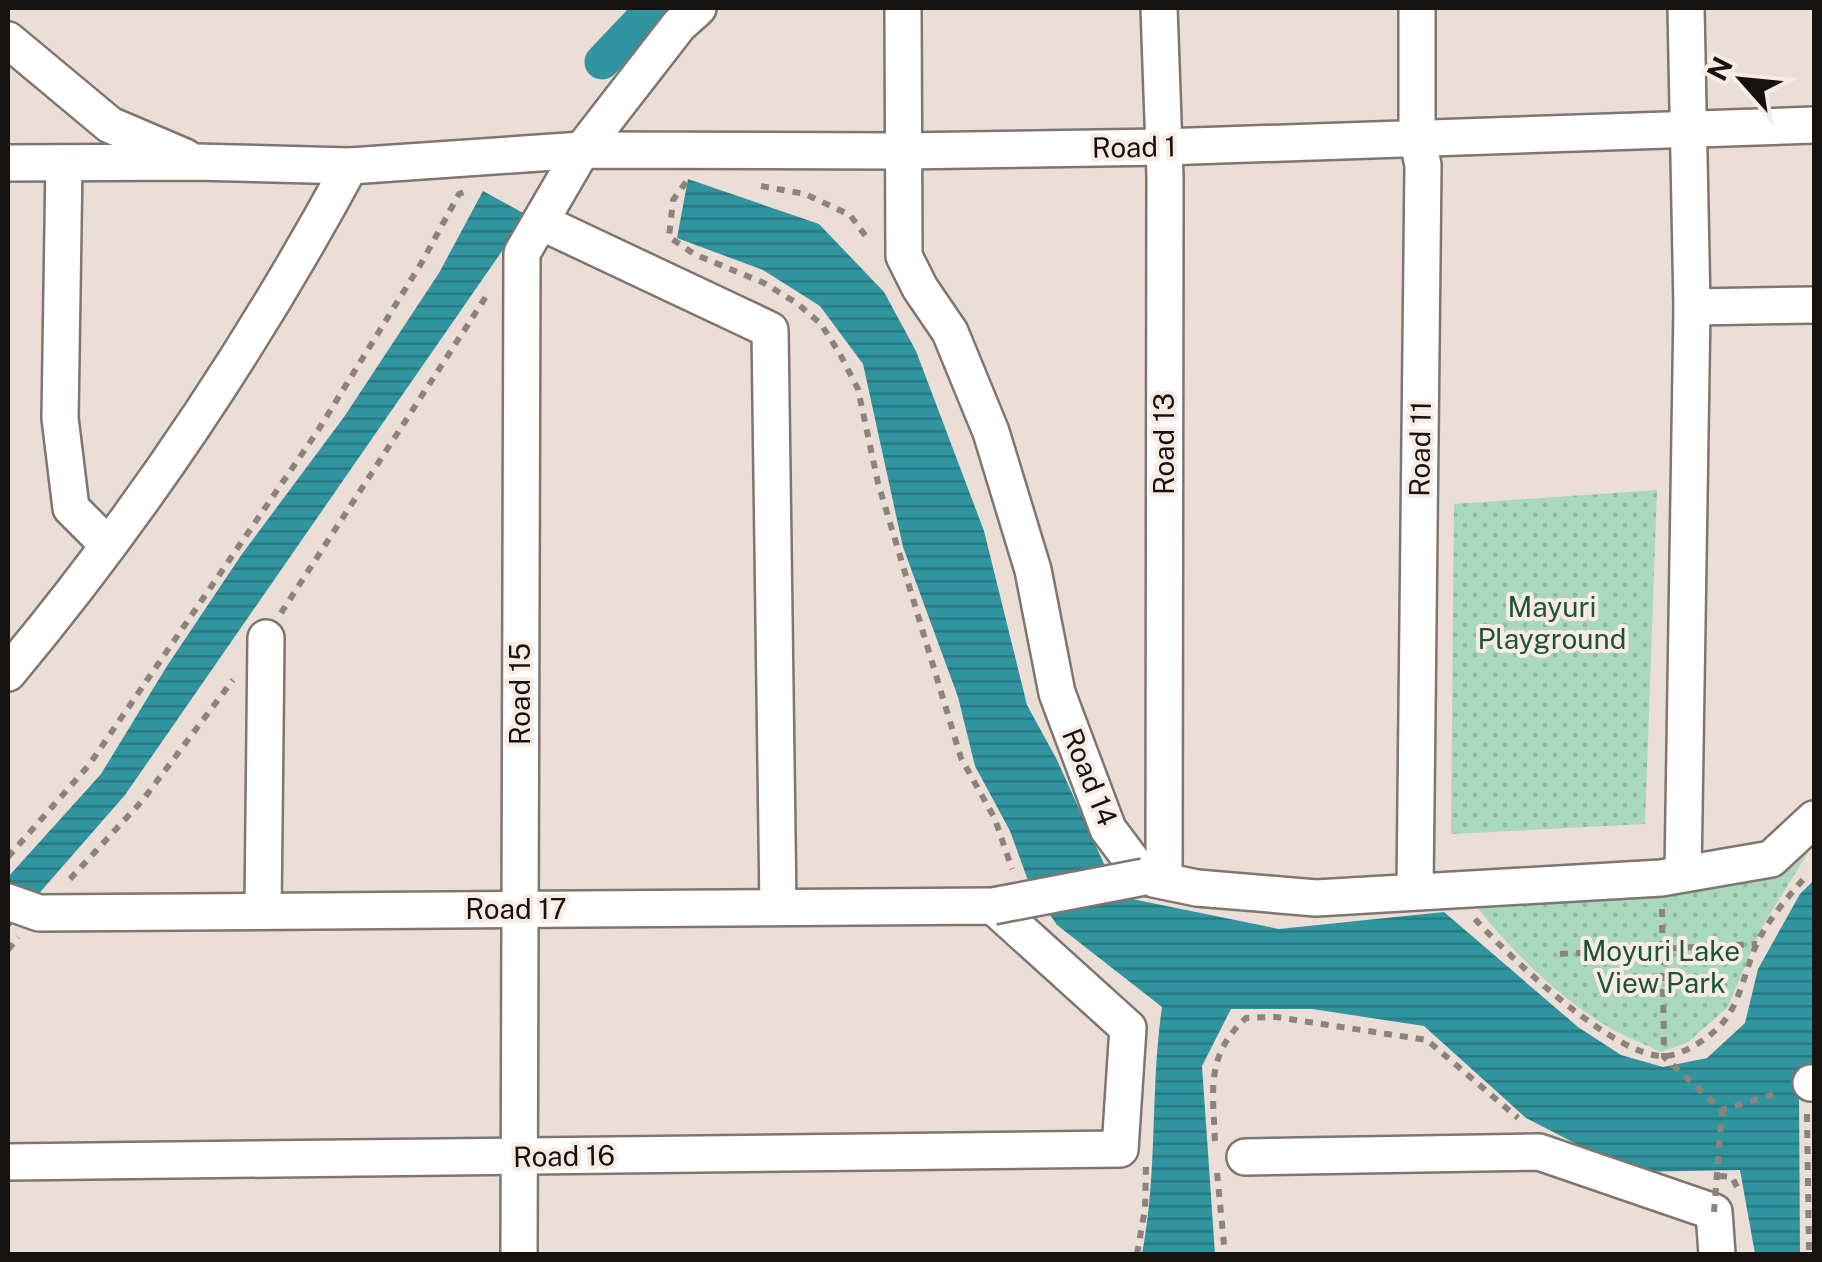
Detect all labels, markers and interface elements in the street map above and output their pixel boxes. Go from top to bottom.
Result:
north arrow [1692,30,1792,130]
text: N [1700,51,1739,86]
street label: Road 1 [1091,129,1177,164]
street label: Road 13 [1147,393,1180,495]
street label: Road 11 [1402,401,1437,497]
park label: Mayuri Playground [1478,590,1626,655]
street label: Road 15 [503,643,536,745]
street label: Road 14 [1056,723,1125,830]
street label: Road 17 [465,892,567,925]
park label: Moyuri Lake View Park [1582,934,1740,999]
street label: Road 16 [513,1138,615,1173]

